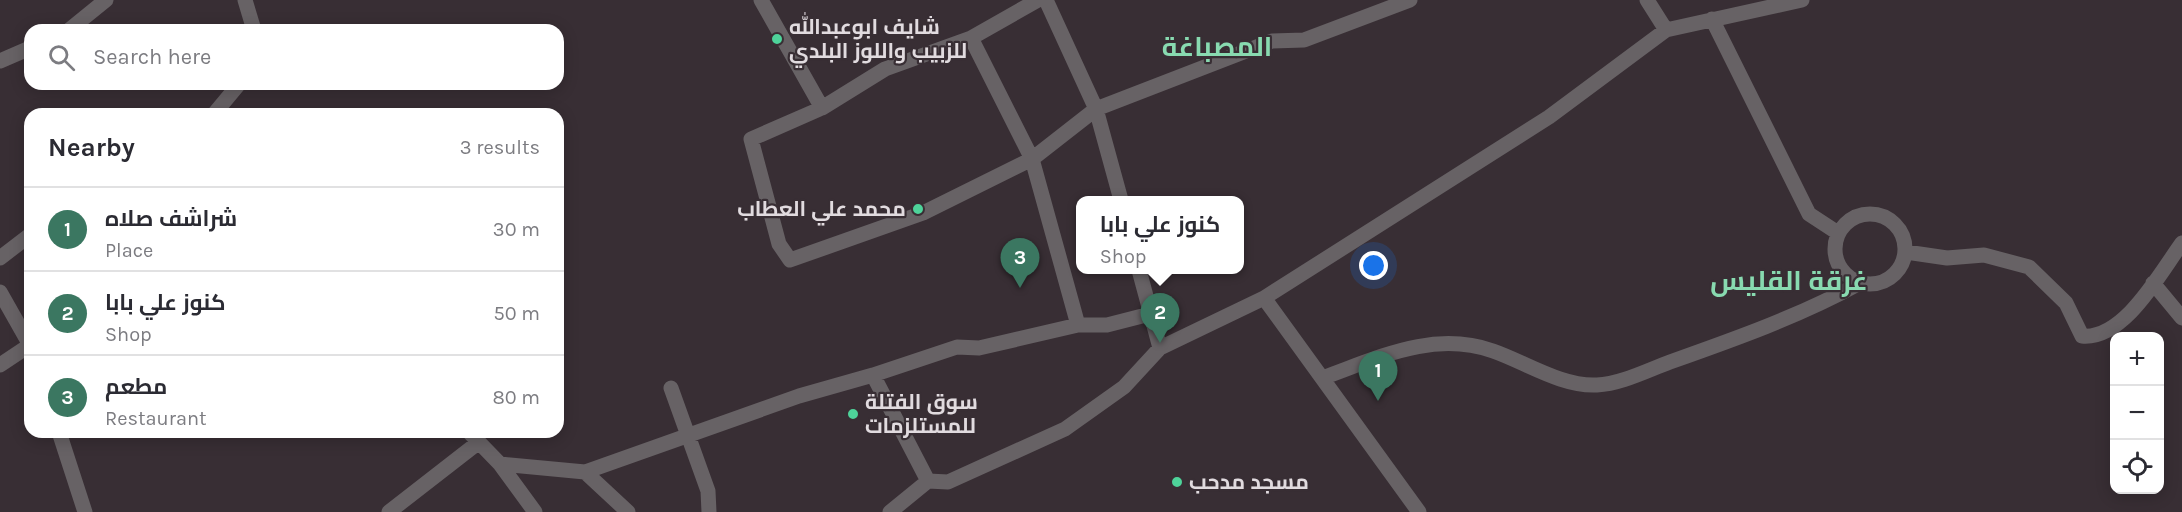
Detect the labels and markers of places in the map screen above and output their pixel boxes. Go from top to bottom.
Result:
place label: شايف ابوعبدالله للزبيب واللوز البلدي [789,12,967,68]
marker: شايف ابوعبدالله للزبيب واللوز البلدي [770,32,784,46]
place label: محمد علي العطاب [737,197,906,226]
marker: محمد علي العطاب [911,202,925,216]
pin: 3 [1000,238,1040,288]
pin: 2 [1140,294,1180,343]
pin: 1 [1358,352,1398,401]
place label: سوق الفتلة للمستلزمات [865,390,978,438]
marker: سوق الفتلة للمستلزمات [846,407,860,421]
place label: مسجد مدحب [1189,470,1309,494]
marker: مسجد مدحب [1170,475,1184,489]

